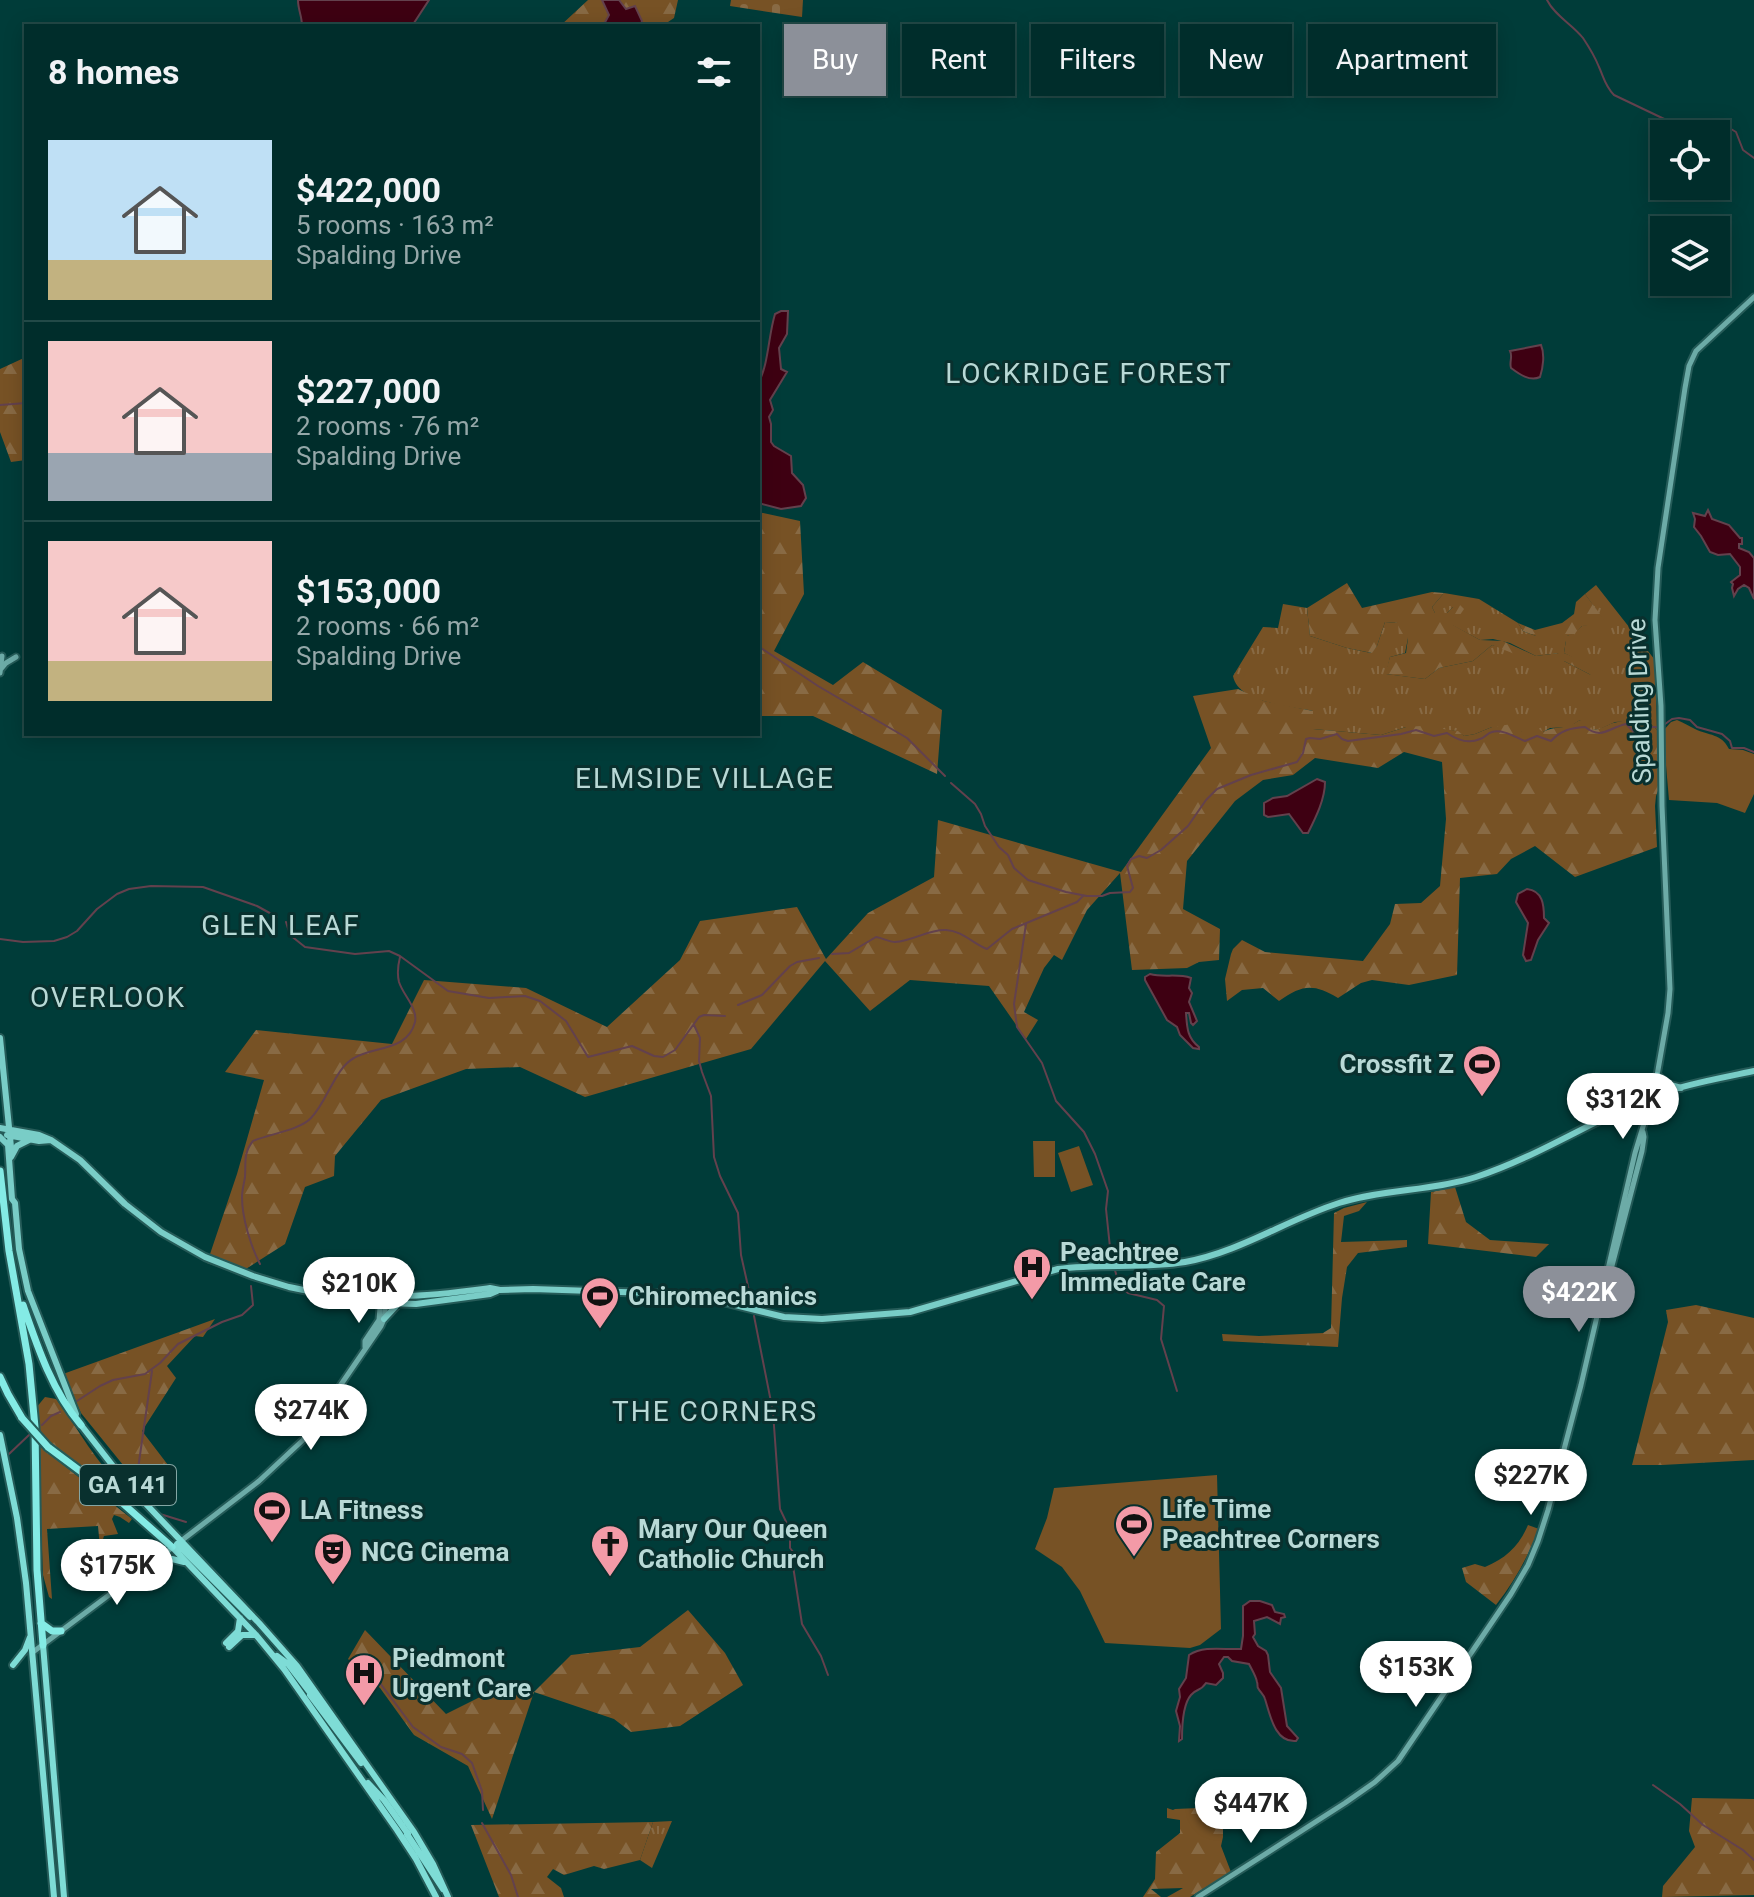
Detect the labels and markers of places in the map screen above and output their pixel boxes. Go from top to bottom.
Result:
sports icon: Crossfit Z [1461,1043,1503,1098]
place label: Crossfit Z [1340,1049,1454,1079]
pin: $312K [1567,1073,1679,1141]
place label: Peachtree Immediate Care [1060,1237,1246,1297]
hospital icon: Peachtree Immediate Care [1011,1246,1053,1301]
pin: $210K [303,1257,415,1325]
pin: $422K [1523,1266,1635,1334]
sports icon: Chiromechanics [579,1275,621,1330]
place label: Chiromechanics [628,1281,817,1311]
pin: $274K [255,1384,367,1452]
pin: $227K [1475,1449,1587,1517]
sports icon: LA Fitness [251,1489,293,1544]
place label: Life Time Peachtree Corners [1162,1494,1380,1554]
place label: LA Fitness [300,1495,424,1525]
sports icon: Life Time Peachtree Corners [1113,1503,1155,1558]
place label: Mary Our Queen Catholic Church [638,1514,828,1574]
church icon: Mary Our Queen Catholic Church [589,1523,631,1578]
theatre icon: NCG Cinema [312,1531,354,1586]
place label: NCG Cinema [361,1537,510,1567]
pin: $175K [61,1539,173,1607]
pin: $153K [1360,1641,1472,1709]
place label: Piedmont Urgent Care [392,1643,531,1703]
hospital icon: Piedmont Urgent Care [343,1652,385,1707]
pin: $447K [1195,1777,1307,1845]

